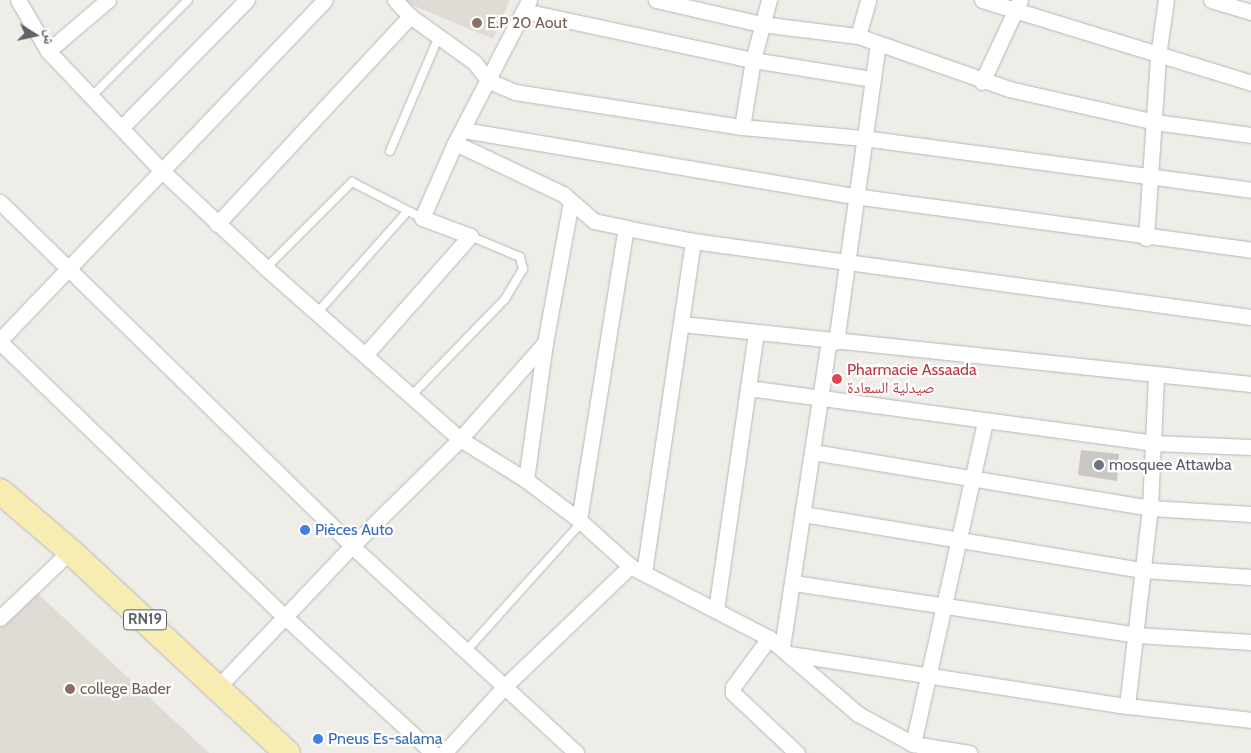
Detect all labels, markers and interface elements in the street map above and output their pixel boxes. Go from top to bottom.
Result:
north arrow [10,10,60,60]
place label: E.P 20 Aout [487,13,567,33]
marker: E.P 20 Aout [471,17,483,29]
text: ش [40,29,60,46]
place label: Pharmacie Assaada صيدلية السعادة [847,360,977,398]
marker: Pharmacie Assaada صيدلية السعادة [831,373,843,385]
place label: mosquee Attawba [1109,455,1232,475]
marker: mosquee Attawba [1093,459,1105,471]
place label: Pièces Auto [315,520,393,540]
marker: Pièces Auto [299,524,311,536]
road number: RN19 [122,608,168,632]
place label: college Bader [80,679,171,699]
marker: college Bader [64,683,76,695]
place label: Pneus Es-salama [328,729,442,749]
marker: Pneus Es-salama [312,733,324,745]

